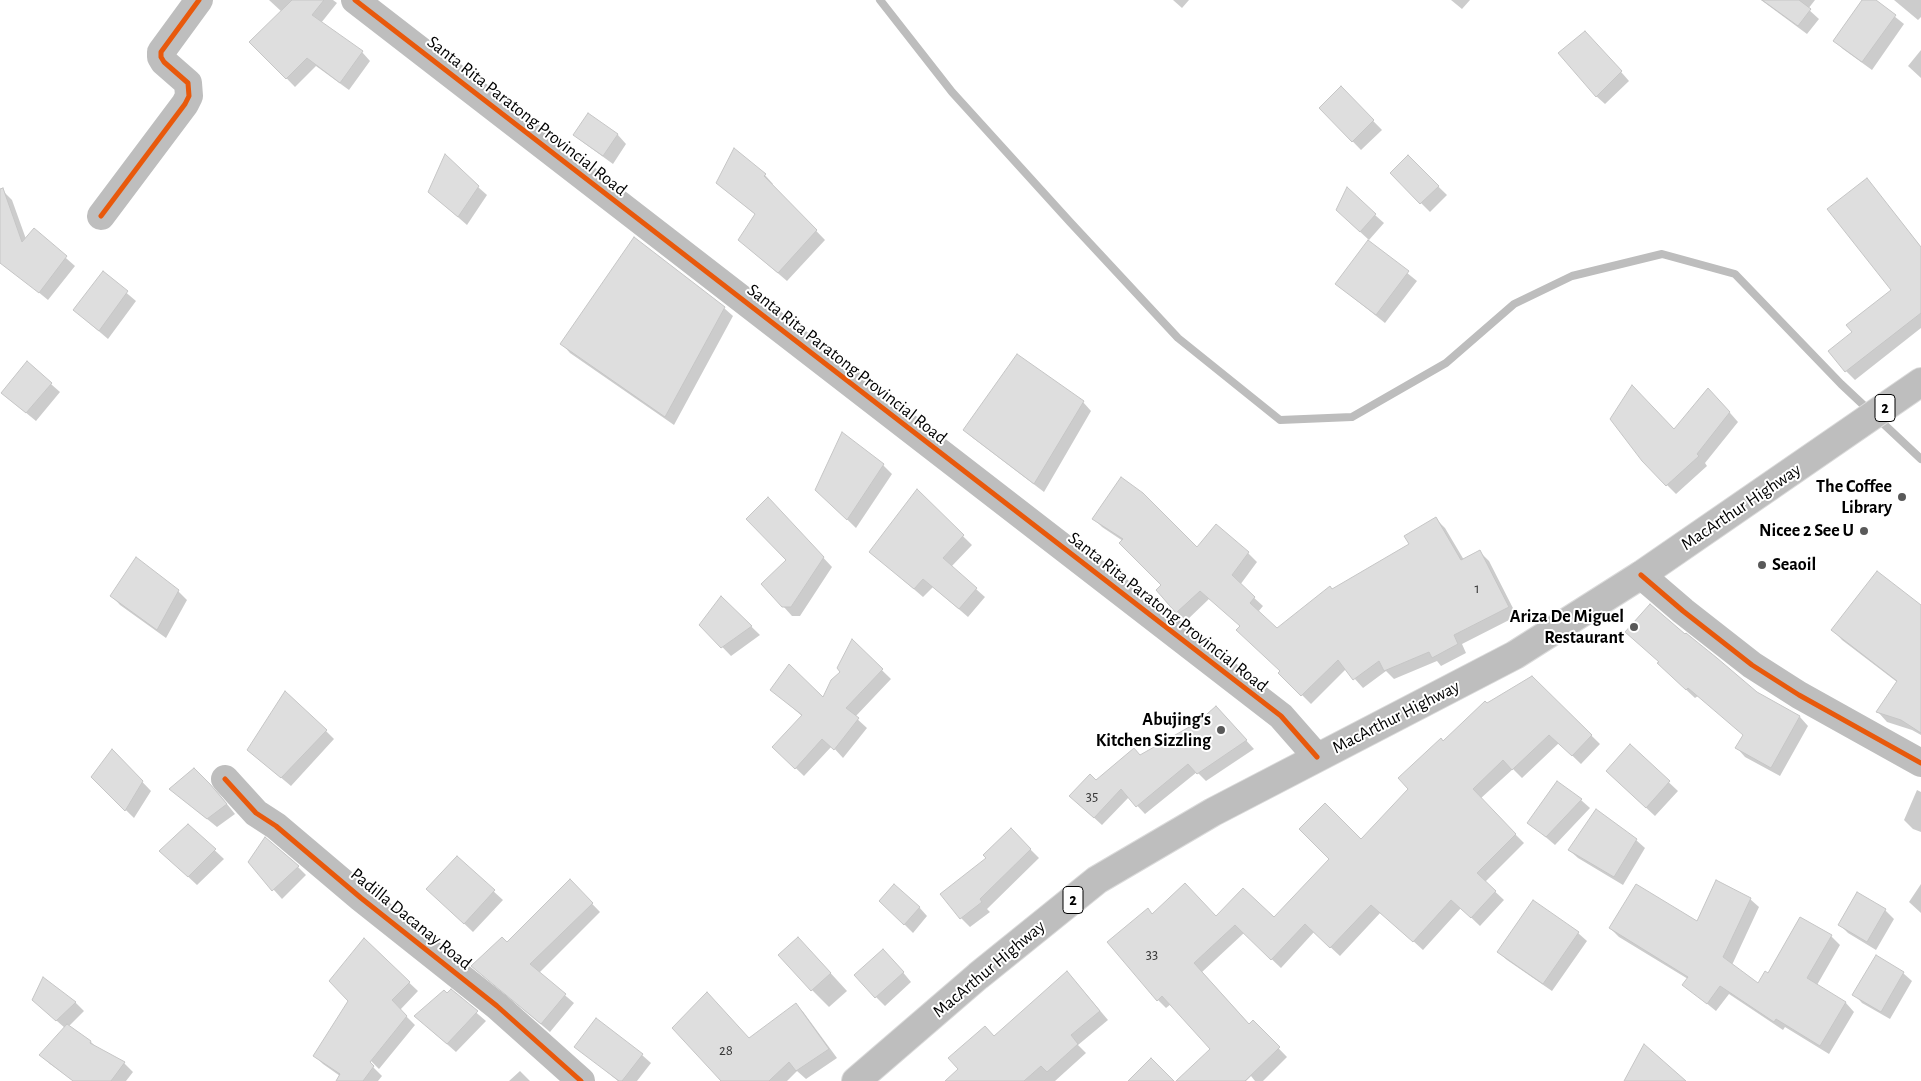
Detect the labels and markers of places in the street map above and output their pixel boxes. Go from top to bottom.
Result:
place label: The Coffee Library [1816,476,1892,518]
marker: The Coffee Library [1896,491,1908,503]
place label: Nicee 2 See U [1759,520,1854,542]
marker: Nicee 2 See U [1858,525,1870,537]
place label: Seaoil [1772,554,1816,576]
marker: Seaoil [1756,559,1768,571]
place label: Ariza De Miguel Restaurant [1510,606,1624,649]
marker: Ariza De Miguel Restaurant [1628,621,1640,633]
place label: Abujing's Kitchen Sizzling [1096,709,1211,752]
marker: Abujing's Kitchen Sizzling [1215,724,1227,736]

